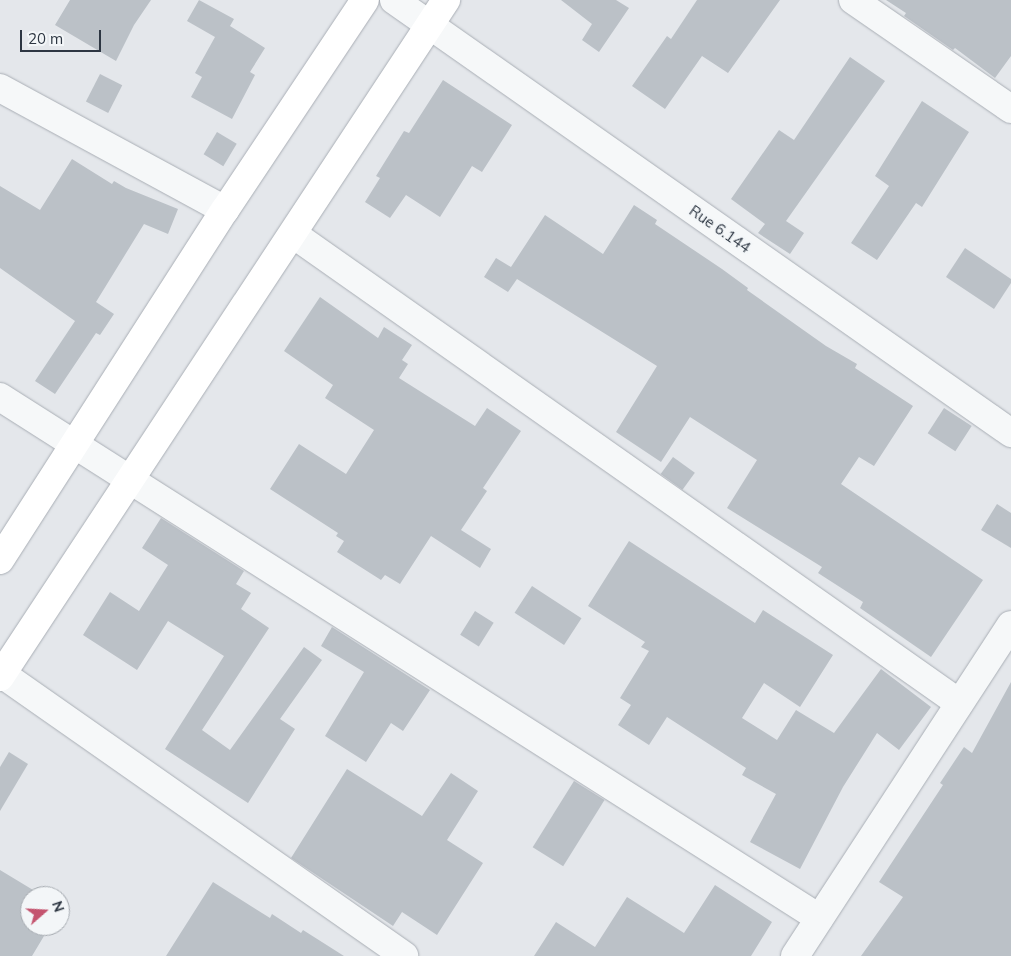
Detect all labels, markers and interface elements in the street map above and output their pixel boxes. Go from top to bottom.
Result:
scale bar [22,20,104,52]
text: 20 m [28,29,63,48]
street label: Rue 6.144 [686,201,754,257]
north arrow [20,886,70,936]
text: N [48,899,68,914]

